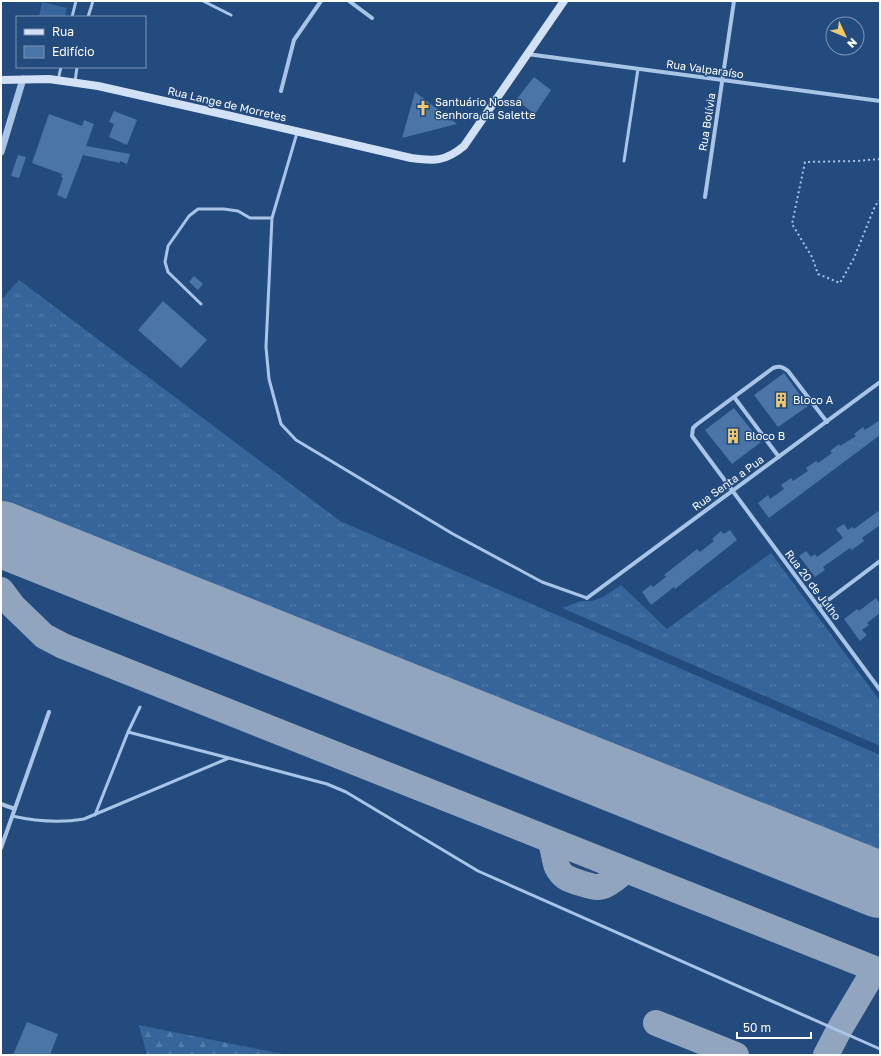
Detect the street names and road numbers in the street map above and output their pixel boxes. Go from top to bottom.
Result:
street label: Rua Valparaíso [666,57,745,80]
street label: Rua Lange de Morretes [166,84,288,124]
street label: Rua Bolívia [695,92,718,152]
street label: Rua Senta a Pua [689,452,766,513]
street label: Rua 20 de Julho [783,547,844,623]

